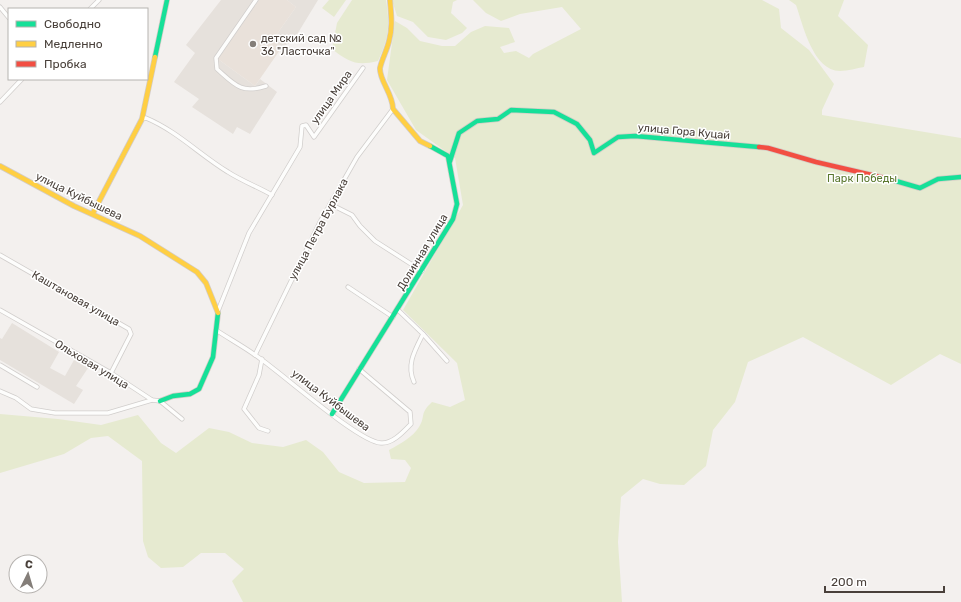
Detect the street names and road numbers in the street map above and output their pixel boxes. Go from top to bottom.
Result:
street label: улица Мира [308,68,355,127]
street label: улица Гора Куцай [637,121,731,142]
street label: улица Куйбышева [33,170,124,223]
street label: улица Петра Бурлака [286,176,351,282]
street label: Долинная улица [394,212,450,293]
street label: Каштановая улица [30,268,122,329]
street label: Ольховая улица [52,337,131,392]
street label: улица Куйбышева [289,367,372,434]

